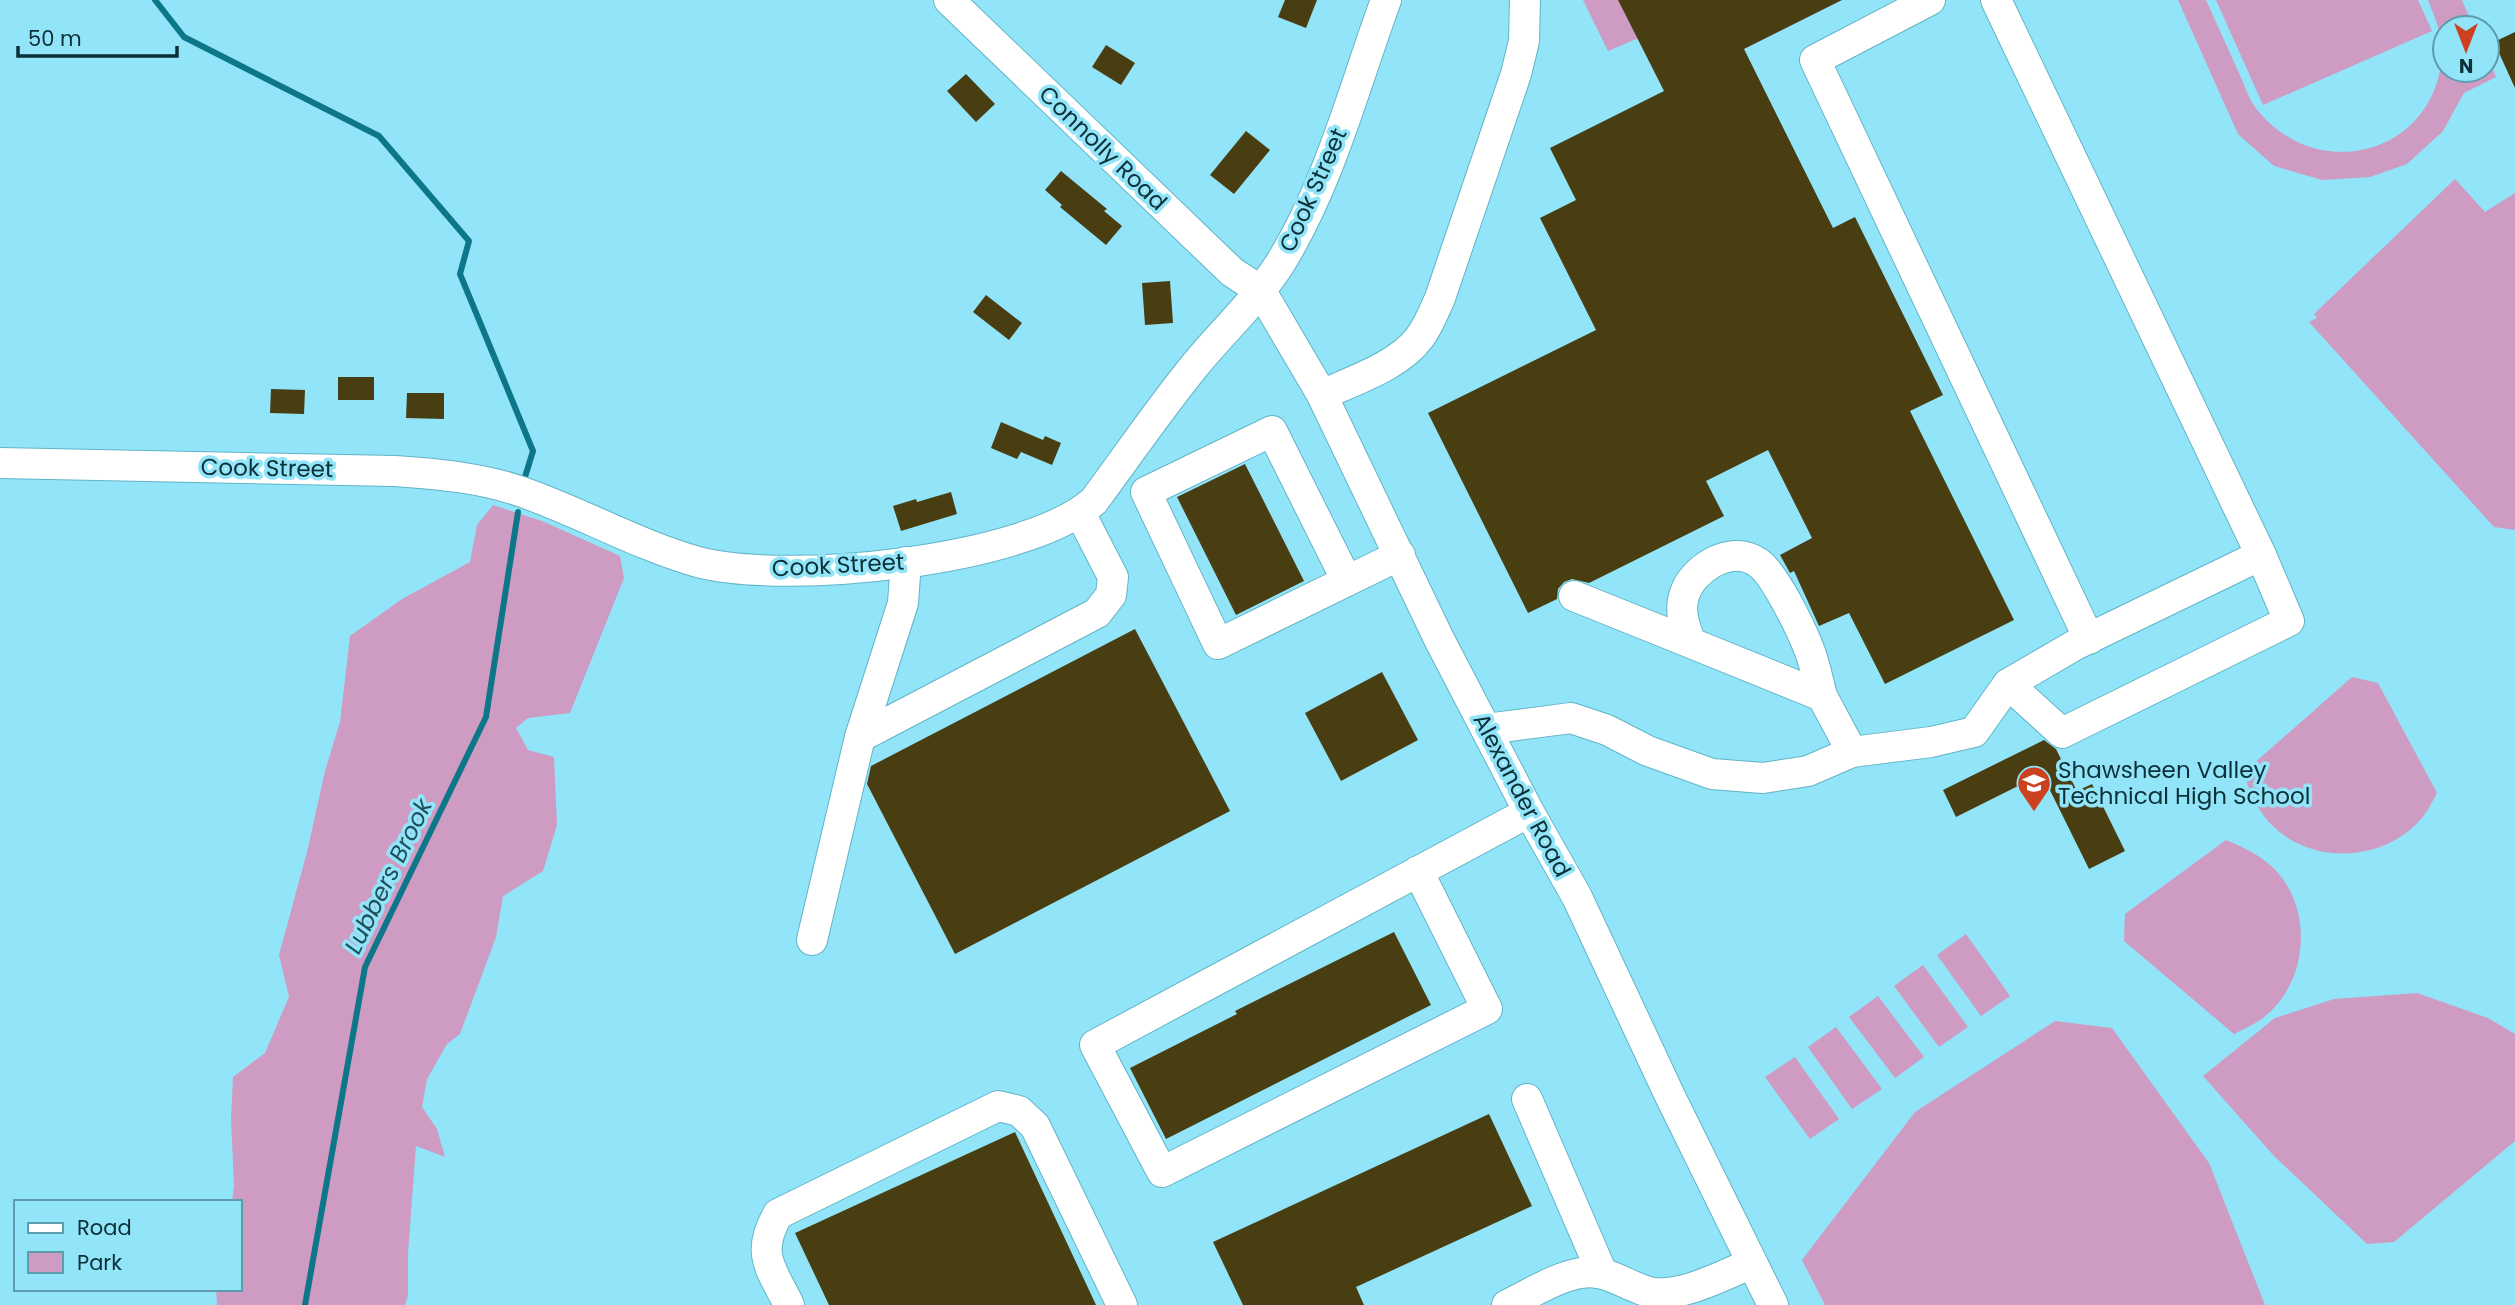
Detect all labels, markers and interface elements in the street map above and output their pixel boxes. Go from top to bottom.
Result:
scale bar [18,14,177,58]
north arrow [2431,14,2501,84]
text: 50 m [28,24,82,53]
text: N [2459,52,2473,79]
street label: Connolly Road [1032,79,1174,217]
street label: Cook Street [1271,123,1355,257]
street label: Cook Street [200,451,334,485]
street label: Cook Street [771,546,905,584]
street label: Alexander Road [1465,708,1579,882]
place label: Shawsheen Valley Technical High School [2058,754,2310,812]
school or university icon: Shawsheen Valley Technical High School [2015,764,2053,813]
water label: Lubbers Brook [336,792,440,959]
legend [14,1200,242,1291]
text: Road [77,1213,132,1242]
text: Park [77,1248,122,1277]

